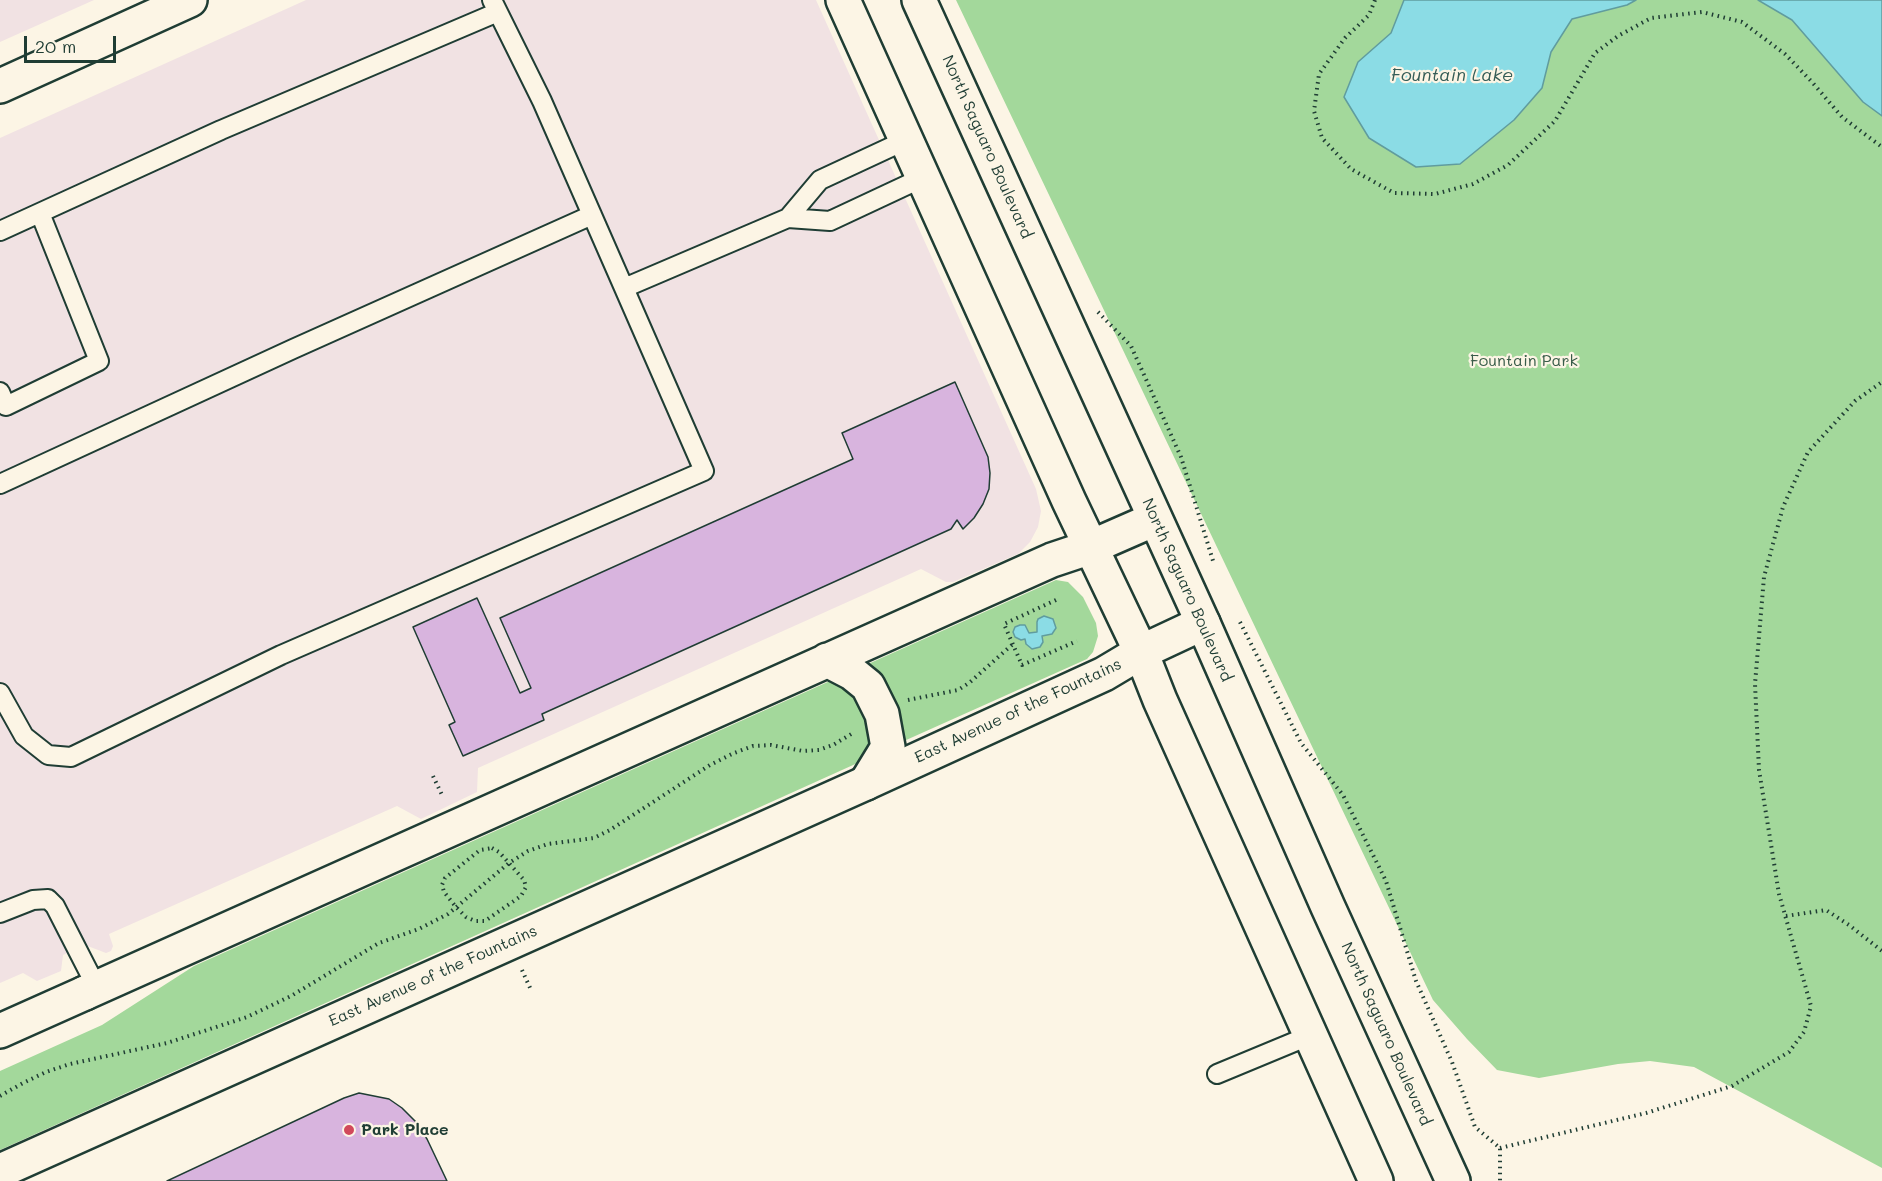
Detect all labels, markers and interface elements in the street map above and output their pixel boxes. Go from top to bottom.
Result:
scale bar [27,24,118,62]
text: 20 m [35,34,76,58]
street label: North Saguaro Boulevard [938,52,1036,242]
water label: Fountain Lake [1391,64,1513,86]
park label: Fountain Park [1470,351,1578,371]
street label: North Saguaro Boulevard [1138,495,1236,685]
street label: East Avenue of the Fountains [912,655,1124,767]
street label: East Avenue of the Fountains [326,921,540,1031]
street label: North Saguaro Boulevard [1337,939,1435,1129]
place label: Park Place [361,1120,449,1140]
marker: Park Place [342,1123,356,1137]

